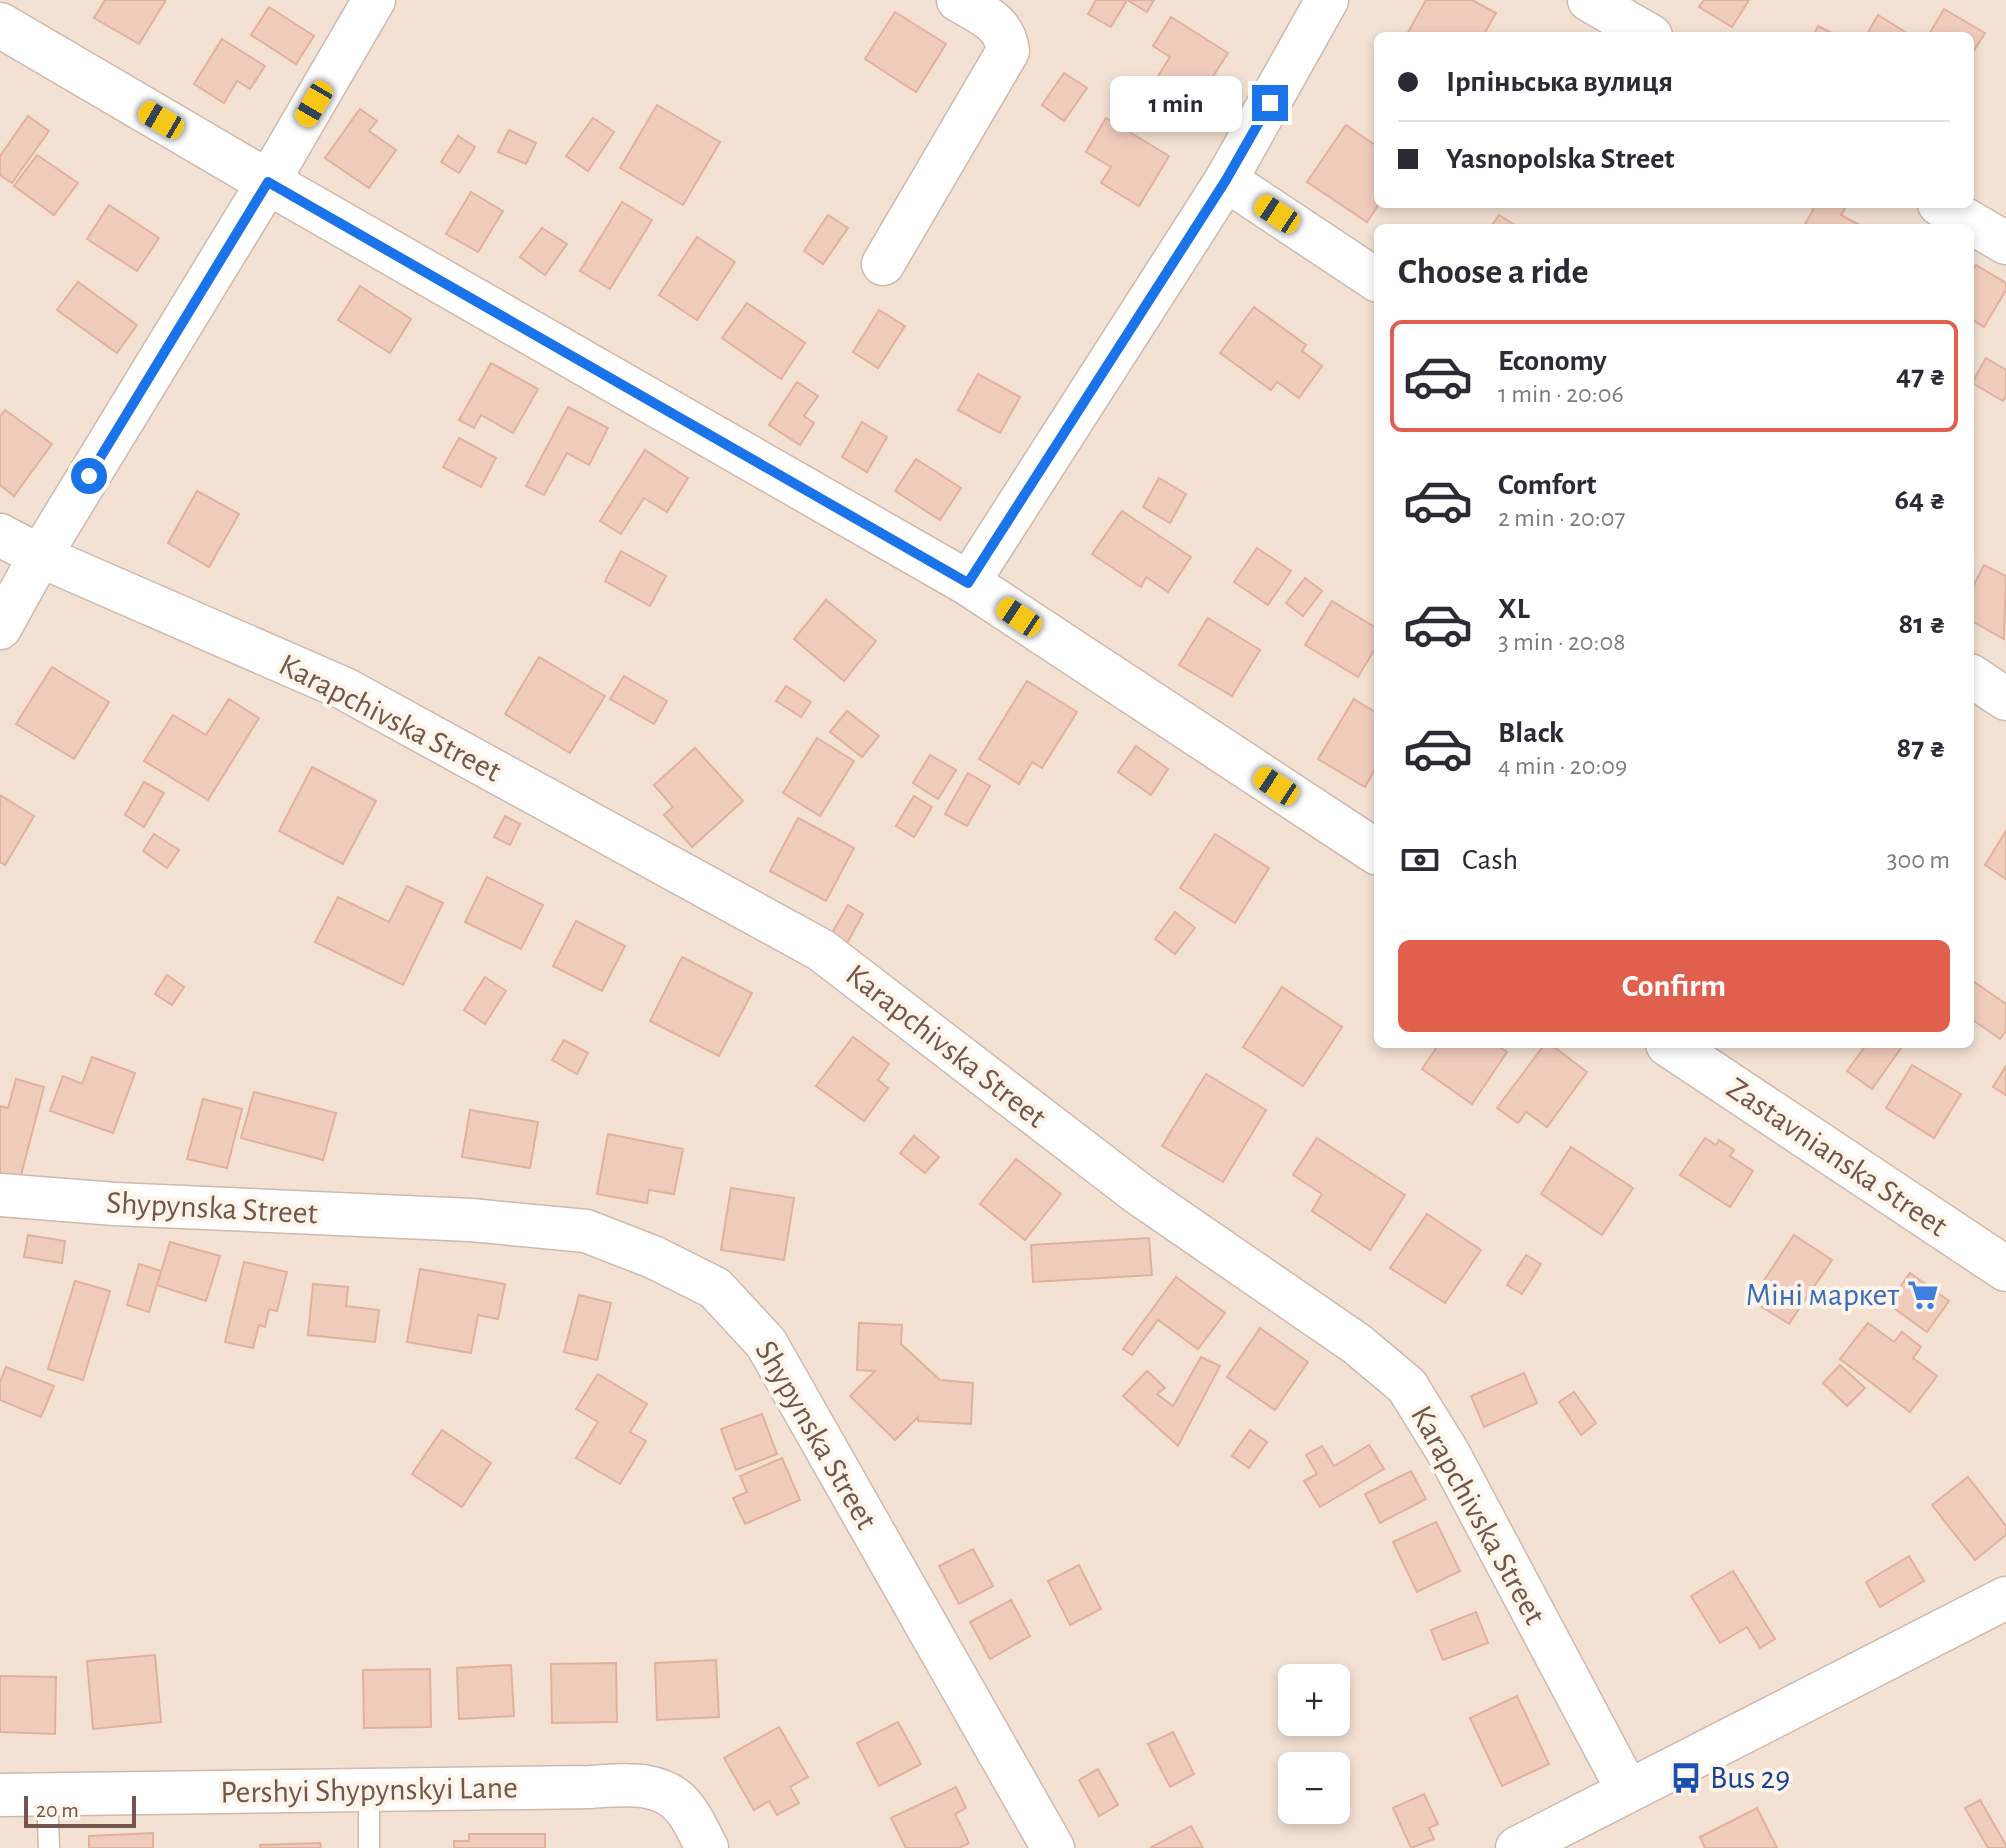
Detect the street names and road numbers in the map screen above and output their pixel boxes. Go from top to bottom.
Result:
street label: Karapchivska Street [274,648,506,788]
street label: Karapchivska Street [840,958,1052,1134]
street label: Zastavnianska Street [1721,1072,1953,1242]
street label: Shypynska Street [105,1186,319,1230]
street label: Shypynska Street [749,1335,883,1535]
street label: Karapchivska Street [1405,1400,1551,1630]
street label: Pershyi Shypynskyi Lane [220,1771,518,1809]

